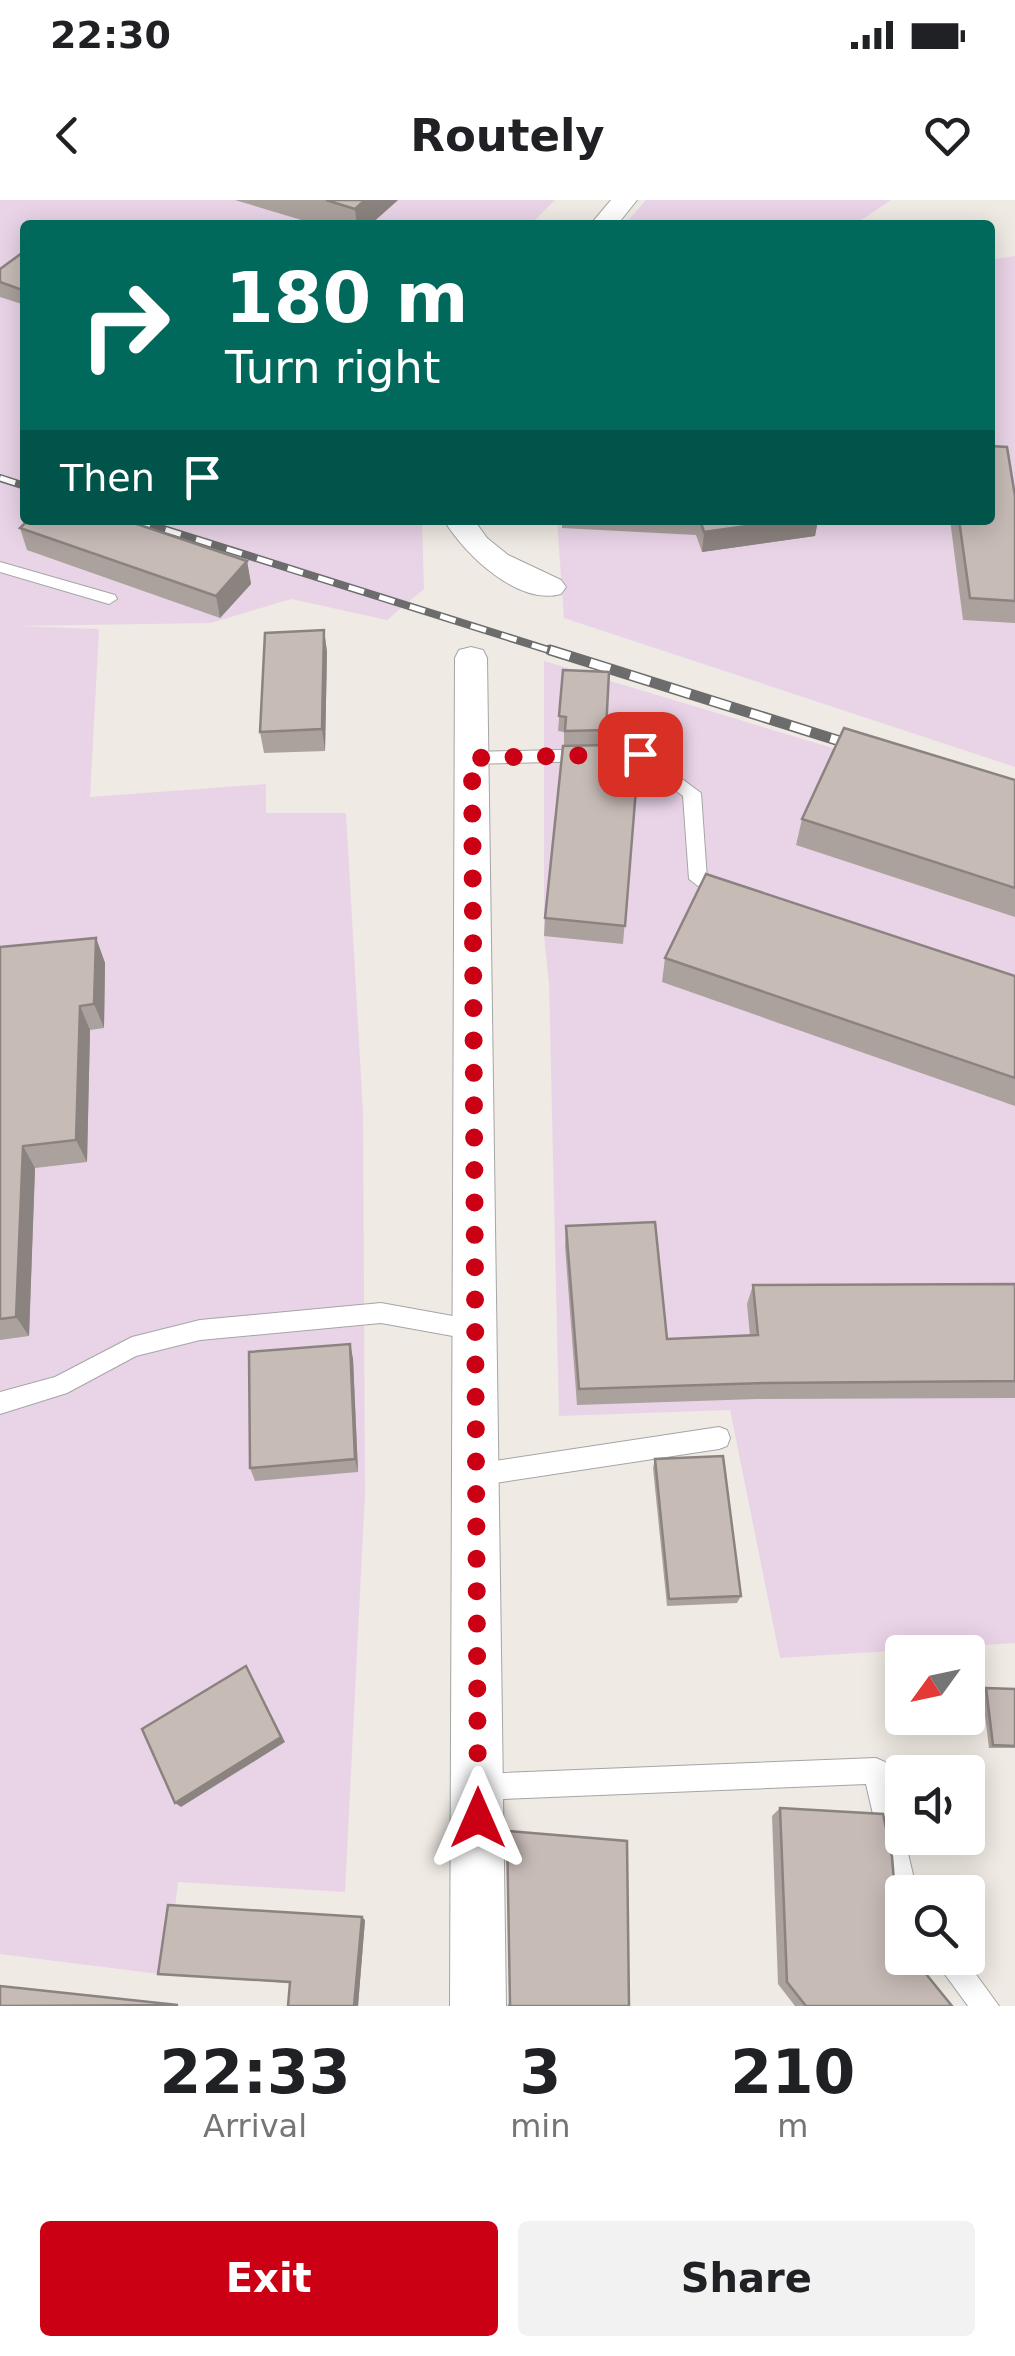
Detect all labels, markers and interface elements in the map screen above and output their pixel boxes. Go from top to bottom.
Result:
text: 22:30 [50,13,171,57]
icon: back [40,108,95,163]
icon: heart [920,108,975,163]
text: Routely [410,109,605,162]
text: 180 m [225,257,468,339]
icon: right [60,260,190,390]
text: Turn right [225,341,440,394]
icon: arrive [175,450,230,505]
text: Then [60,456,155,500]
pin [598,712,683,797]
icon: arrive [613,727,668,782]
north arrow [885,1635,985,1735]
map controls [885,1635,985,1975]
button: sound [885,1755,985,1855]
position arrow [426,1766,530,1870]
button: search [885,1875,985,1975]
text: 22:33 [160,2037,351,2107]
text: 3 [519,2037,561,2107]
text: 210 [730,2037,855,2107]
text: Arrival [203,2107,307,2145]
text: min [510,2107,571,2145]
text: m [777,2107,808,2145]
button: Exit [40,2221,498,2336]
button: Share [518,2221,975,2336]

